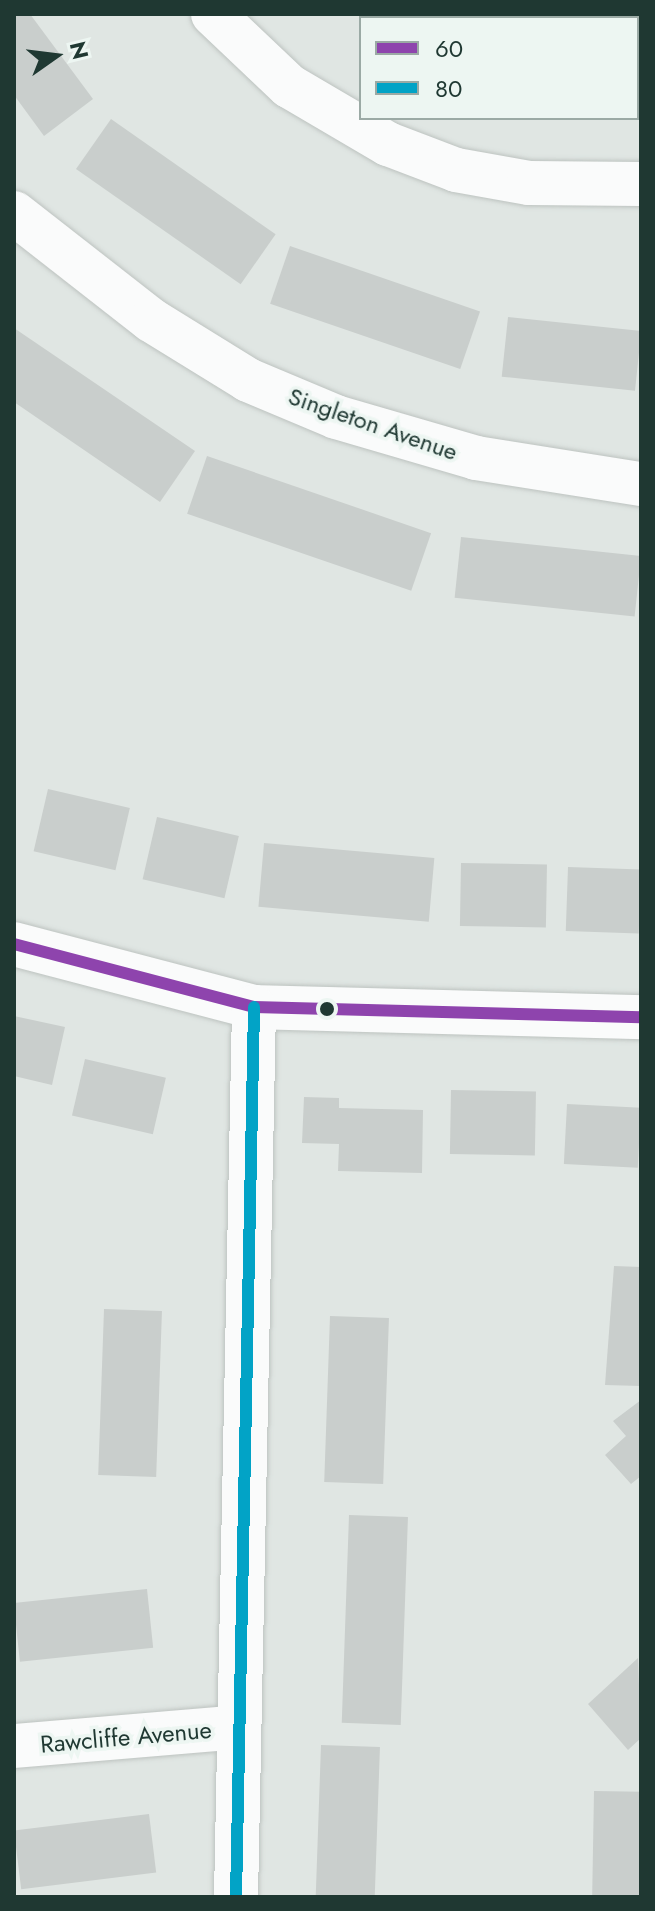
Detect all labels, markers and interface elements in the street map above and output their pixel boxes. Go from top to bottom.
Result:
north arrow [16,16,96,96]
legend [359,16,639,120]
text: 60 [435,31,463,66]
text: N [62,38,97,63]
text: 80 [435,71,463,106]
street label: Singleton Avenue [285,382,461,466]
unlabelled marker [319,1001,335,1017]
street label: Rawcliffe Avenue [39,1715,213,1759]

